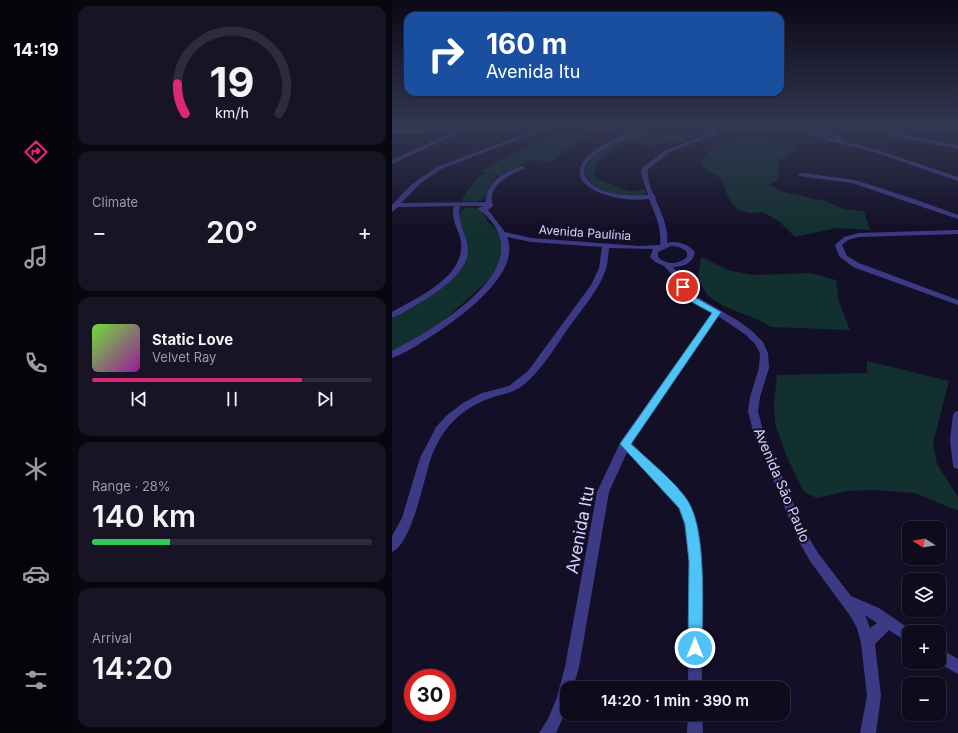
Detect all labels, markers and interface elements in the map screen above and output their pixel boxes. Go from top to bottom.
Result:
text: 160 m [486,27,567,61]
icon: right [420,28,472,80]
text: 14:19 [13,39,59,60]
text: 19 [210,57,254,107]
text: Avenida Itu [486,61,580,82]
text: km/h [215,103,249,120]
icon: directions [22,138,50,166]
text: Climate [92,194,138,210]
text: 20° [206,214,258,250]
text: − [92,219,107,245]
text: + [357,219,372,245]
street label: Avenida Paulínia [538,222,632,243]
icon: music [22,243,50,271]
pin [666,270,700,304]
icon: arrive [672,276,694,298]
text: Static Love [152,330,233,349]
icon: phone [22,349,50,377]
text: Velvet Ray [152,349,216,365]
icon: previous [128,388,150,410]
icon: pause [221,388,243,410]
icon: next [314,388,336,410]
street label: Avenida São Paulo [751,425,814,545]
icon: climate [22,455,50,483]
text: Range · 28% [92,478,171,494]
street label: Avenida Itu [562,484,598,576]
text: 140 km [92,498,196,534]
north arrow [902,521,946,565]
map controls [902,521,946,721]
icon: car [22,560,50,588]
button: layers [902,573,946,617]
button: + [902,625,946,669]
position arrow [674,627,716,669]
text: Arrival [92,630,132,646]
text: 14:20 [92,650,173,686]
icon: filters [22,666,50,694]
speed limit sign: 30 [404,669,456,721]
button: − [902,677,946,721]
text: 14:20 · 1 min · 390 m [601,691,749,710]

